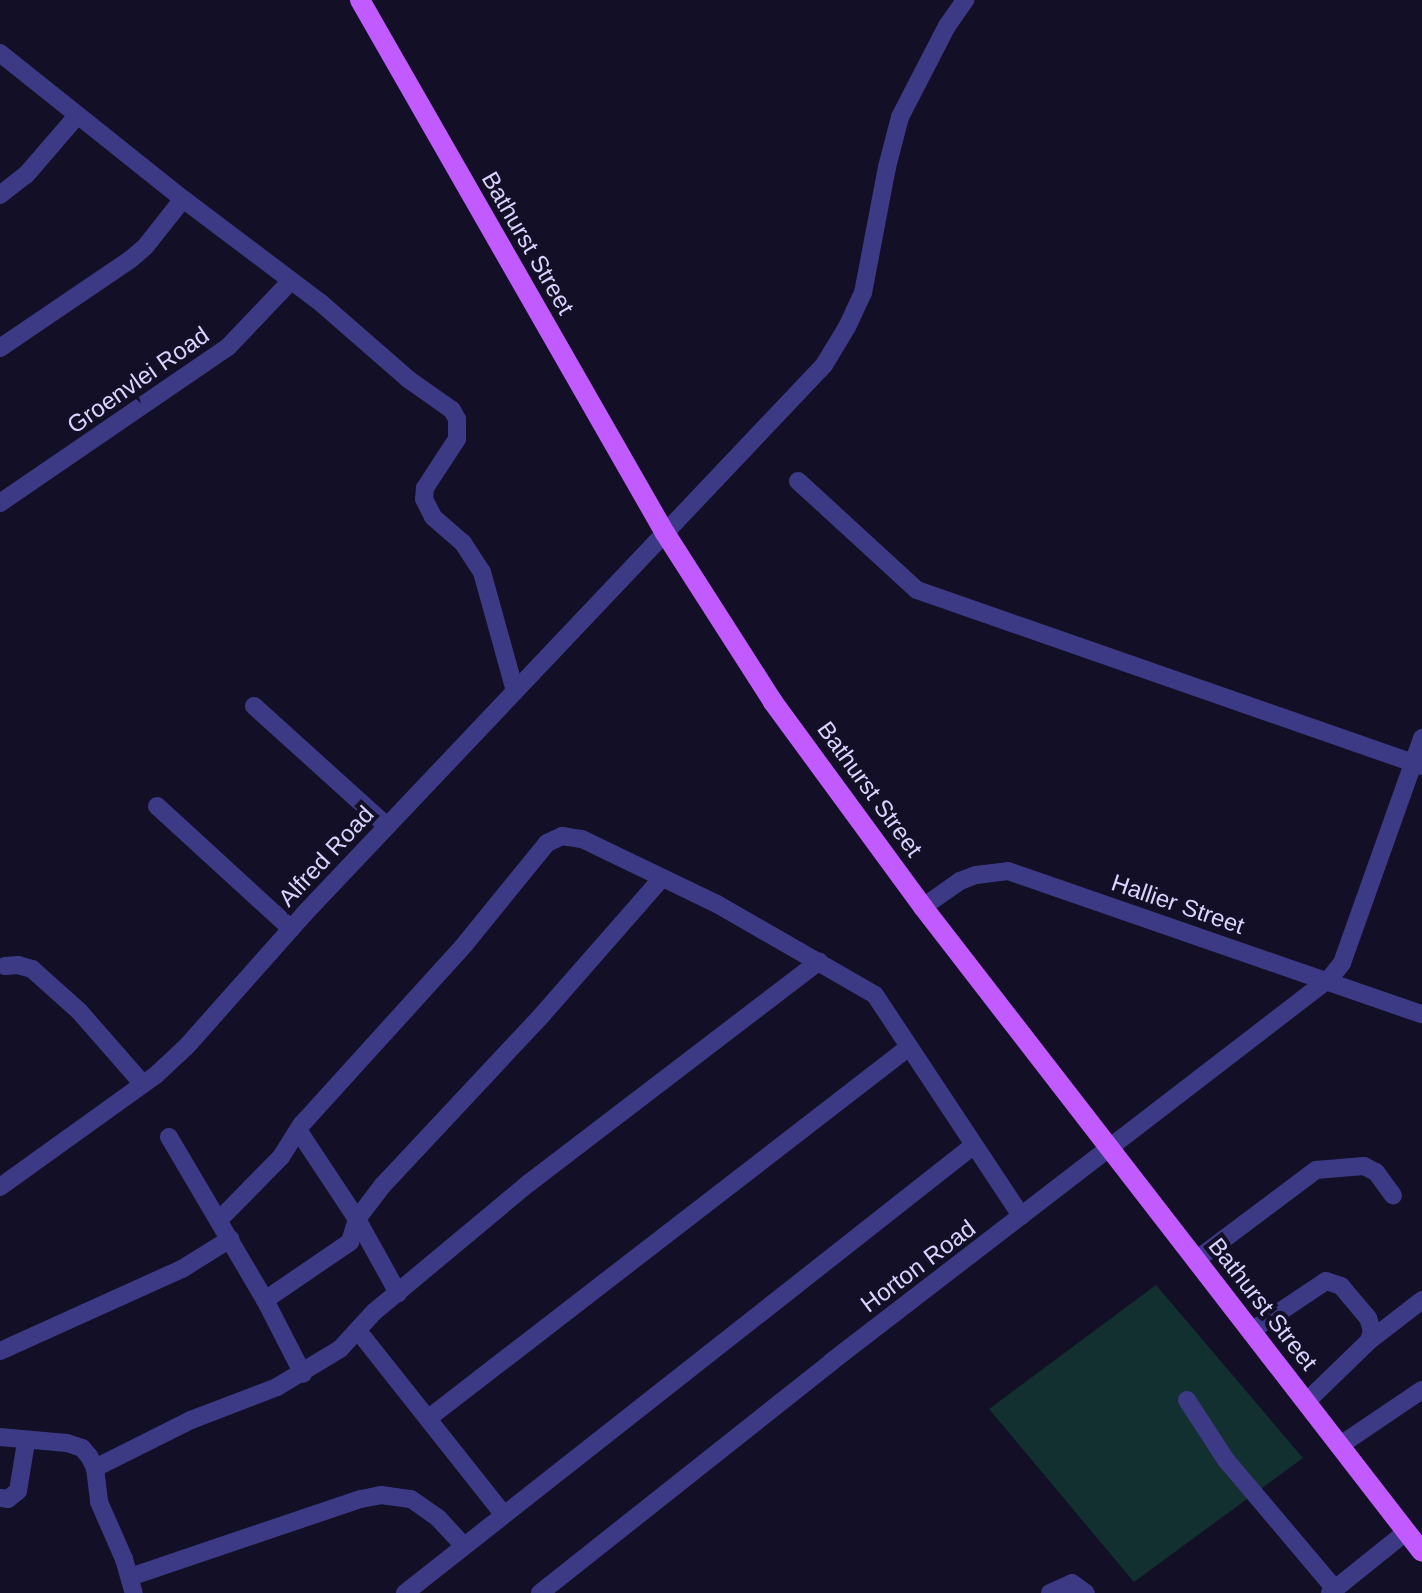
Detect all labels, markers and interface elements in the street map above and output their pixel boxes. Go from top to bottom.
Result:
street label: Bathurst Street [476,166,580,320]
street label: Groenvlei Road [61,320,215,440]
street label: Bathurst Street [811,716,929,862]
street label: Alfred Road [272,800,380,912]
street label: Hallier Street [1108,868,1248,940]
street label: Horton Road [855,1214,981,1318]
street label: Bathurst Street [1202,1232,1324,1376]

